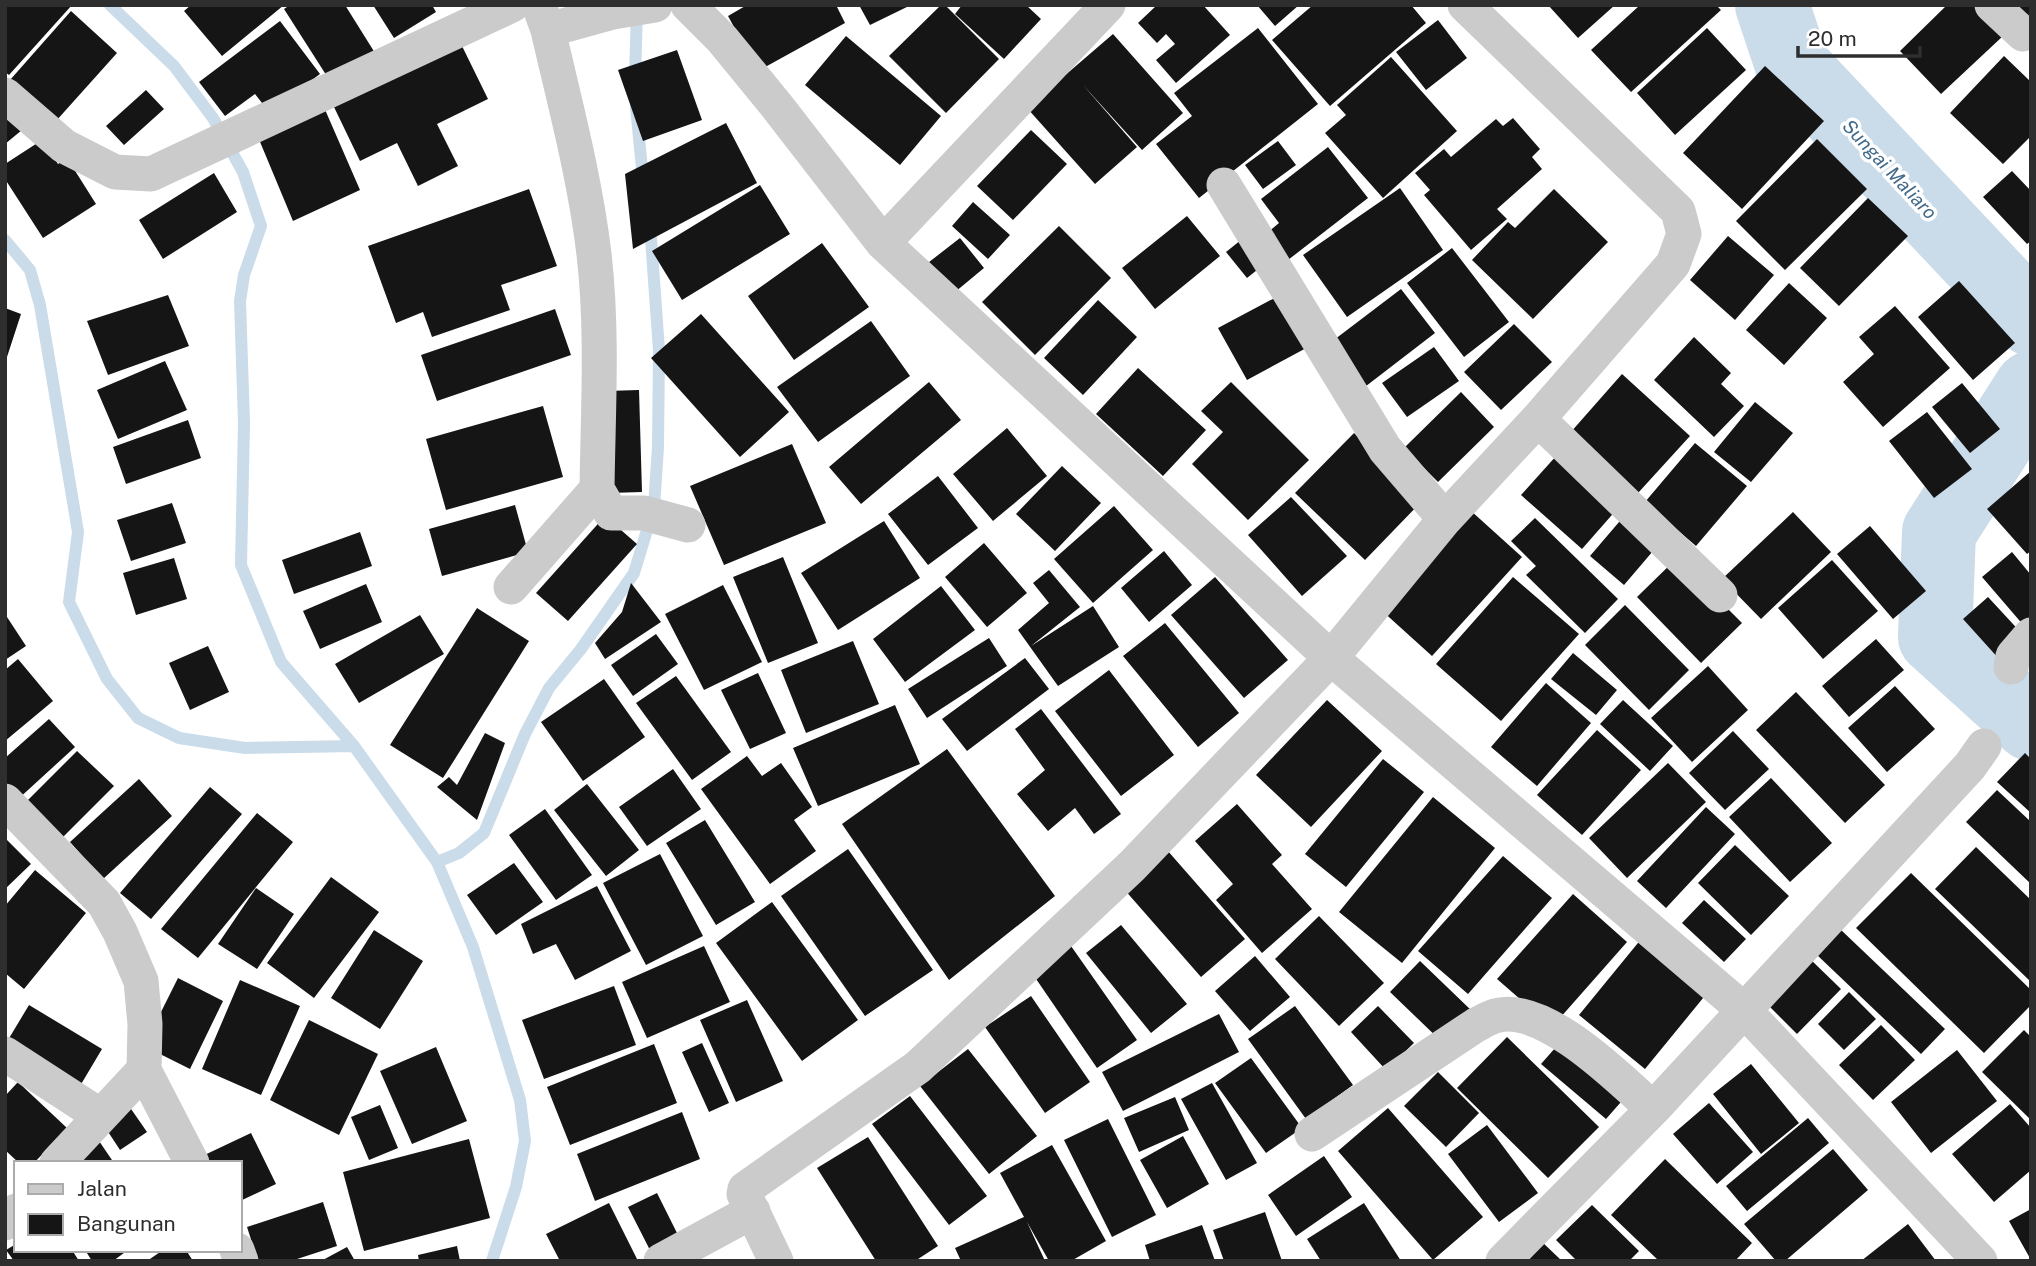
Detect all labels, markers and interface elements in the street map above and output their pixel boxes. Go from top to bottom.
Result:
scale bar [1798,14,1920,58]
text: 20 m [1808,26,1857,51]
water label: Sungai Maliaro [1838,115,1942,223]
legend [14,1161,242,1252]
text: Jalan [77,1176,127,1201]
text: Bangunan [77,1211,176,1236]

